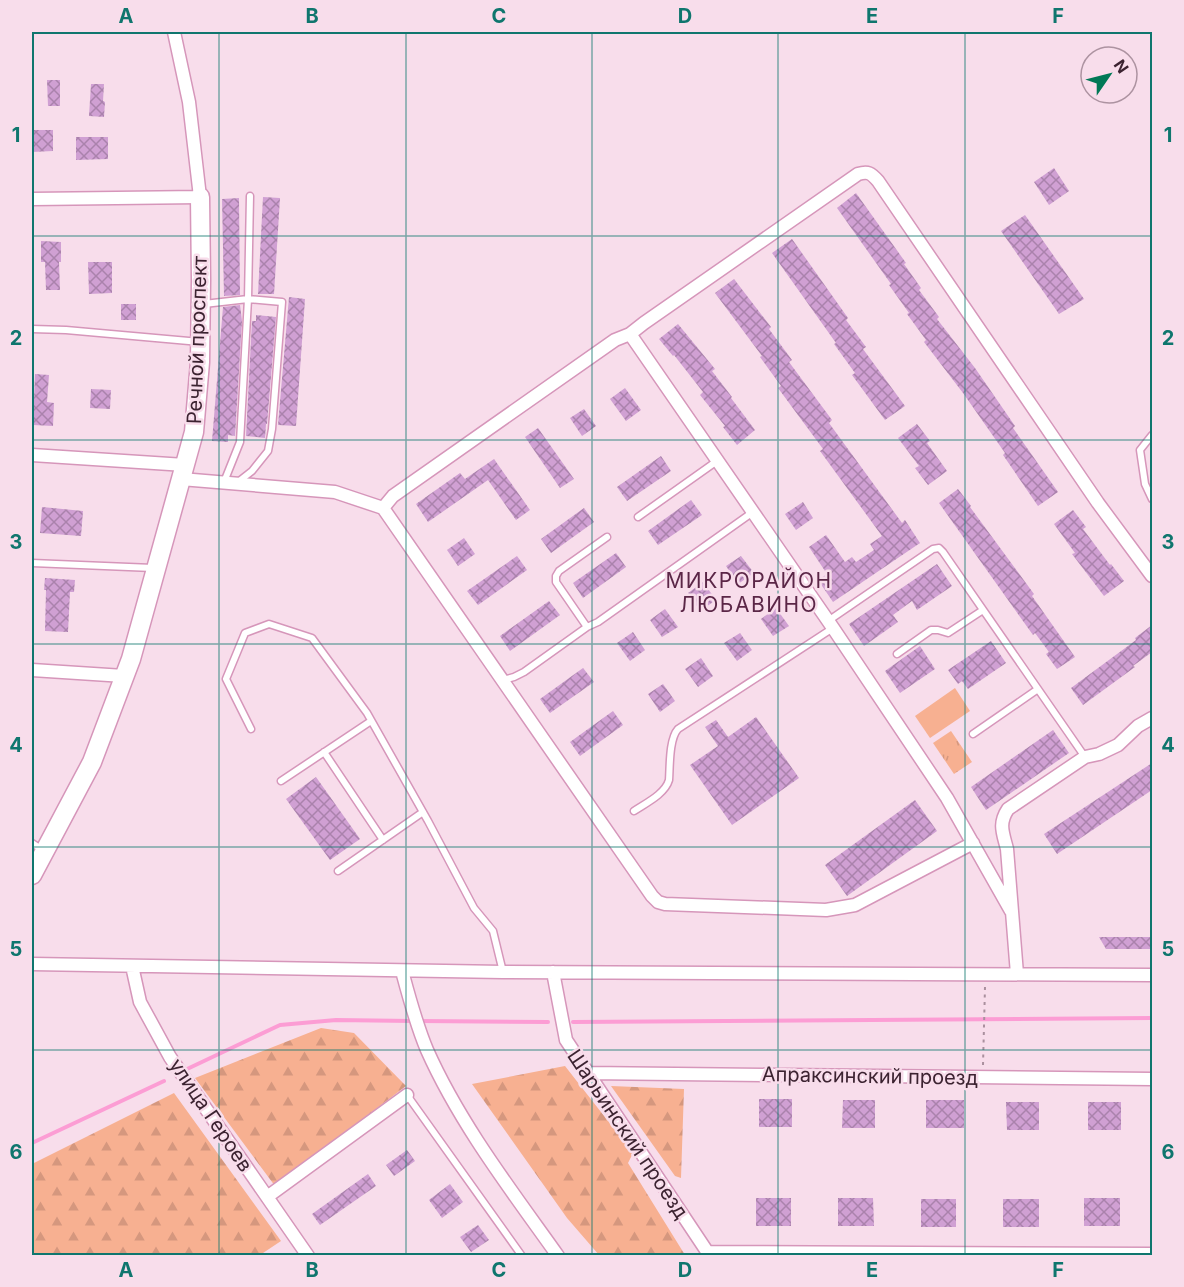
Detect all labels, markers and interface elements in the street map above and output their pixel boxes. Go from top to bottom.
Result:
text: A [119,4,134,28]
text: B [305,4,319,28]
text: C [492,4,506,28]
text: D [678,4,692,28]
text: E [866,4,878,28]
text: F [1052,4,1064,28]
north arrow [1079,45,1139,105]
text: N [1110,56,1133,77]
text: 1 [12,123,20,147]
text: 1 [1164,123,1172,147]
street label: Речной проспект [182,255,212,425]
text: 2 [10,326,22,350]
text: 2 [1162,326,1174,350]
text: 3 [10,530,22,554]
text: 3 [1162,530,1174,554]
district label: МИКРОРАЙОН ЛЮБАВИНО [665,567,833,617]
text: 4 [9,733,23,757]
text: 4 [1161,733,1175,757]
text: 5 [10,937,22,961]
text: 5 [1162,937,1174,961]
street label: Шарьинский проезд [562,1045,694,1223]
street label: улица Героев [164,1054,258,1176]
street label: Апраксинский проезд [762,1062,978,1090]
text: 6 [10,1140,23,1164]
text: 6 [1162,1140,1175,1164]
text: A [119,1258,134,1282]
text: B [305,1258,319,1282]
text: C [492,1258,506,1282]
text: D [678,1258,692,1282]
text: E [866,1258,878,1282]
text: F [1052,1258,1064,1282]

